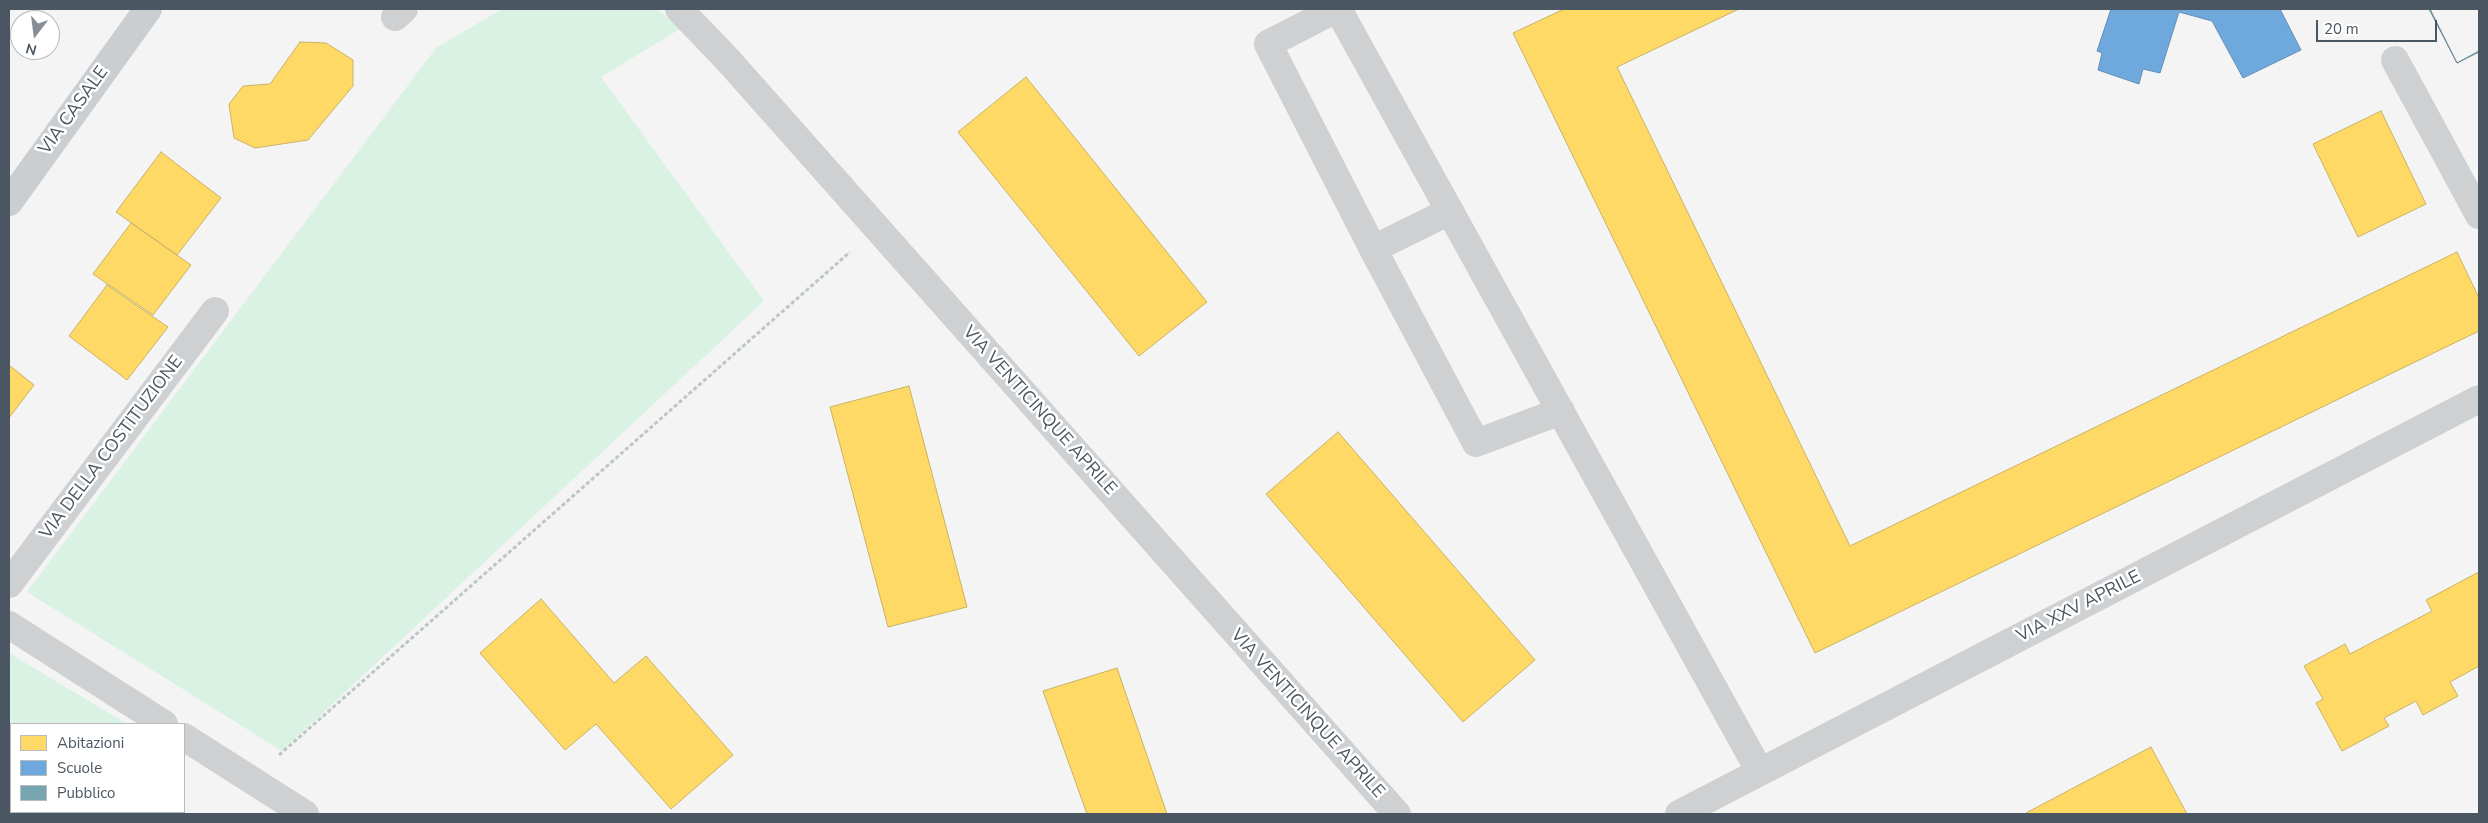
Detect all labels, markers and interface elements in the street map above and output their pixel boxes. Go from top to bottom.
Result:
north arrow [10,10,60,60]
scale bar [2318,10,2439,42]
text: 20 m [2324,19,2359,39]
text: N [24,38,39,60]
street label: VIA CASALE [35,63,113,159]
street label: VIA VENTICINQUE APRILE [957,322,1121,500]
street label: VIA DELLA COSTITUZIONE [36,352,188,544]
street label: VIA XXV APRILE [2013,566,2145,648]
street label: VIA VENTICINQUE APRILE [1225,625,1389,803]
legend [10,723,185,813]
text: Abitazioni [57,733,124,753]
text: Scuole [57,758,102,778]
text: Pubblico [57,783,115,803]

